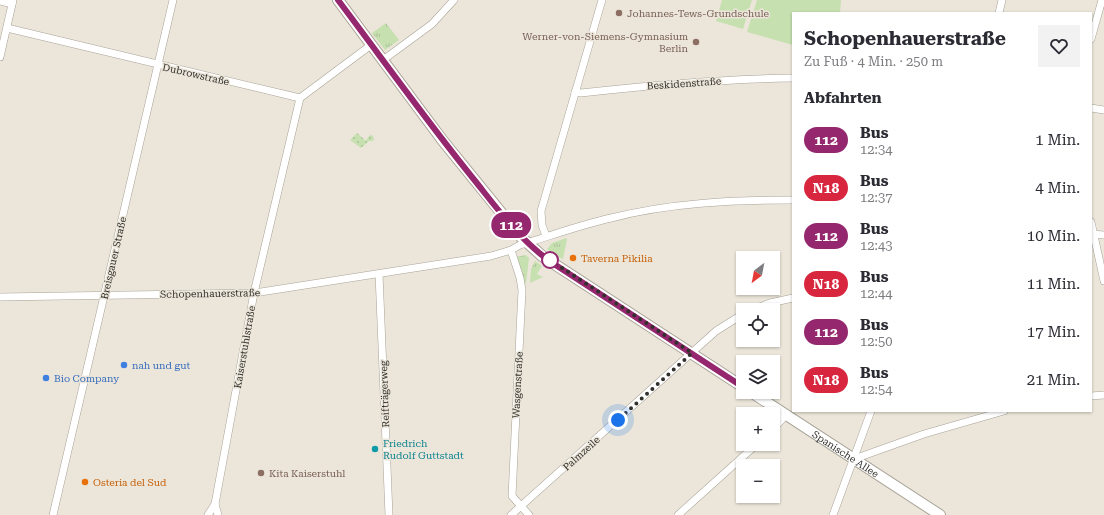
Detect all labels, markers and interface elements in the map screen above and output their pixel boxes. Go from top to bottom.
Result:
marker: Johannes-Tews-Grundschule [614,8,624,18]
place label: Johannes-Tews-Grundschule [627,8,769,19]
button: heart [1038,25,1080,67]
text: Schopenhauerstraße [804,27,1006,50]
place label: Werner-von-Siemens-Gymnasium Berlin [522,31,689,54]
marker: Werner-von-Siemens-Gymnasium Berlin [691,37,701,47]
text: Zu Fuß · 4 Min. · 250 m [804,54,943,69]
street label: Dubrowstraße [161,61,231,88]
street label: Beskidenstraße [646,75,722,92]
text: Abfahrten [804,89,882,107]
text: Bus [860,124,888,142]
text: 1 Min. [1035,131,1080,149]
text: 112 [814,132,838,148]
text: 12:34 [860,142,892,157]
text: Bus [860,172,888,190]
text: 4 Min. [1035,179,1080,197]
text: N18 [813,180,839,196]
text: 12:37 [860,190,892,205]
line badge: 112 [488,212,534,238]
street label: Breisgauer Straße [99,215,128,301]
text: 112 [499,217,523,233]
text: Bus [860,220,888,238]
text: 10 Min. [1027,227,1080,245]
text: 112 [814,228,838,244]
text: 12:43 [860,238,892,253]
unlabelled marker [541,251,559,269]
north arrow [736,251,780,295]
map controls [736,251,780,503]
marker: Taverna Pikilia [568,253,578,263]
place label: Taverna Pikilia [581,253,653,264]
text: Bus [860,268,888,286]
text: 11 Min. [1027,275,1080,293]
text: N18 [813,276,839,292]
text: 12:44 [860,286,892,301]
street label: Schopenhauerstraße [160,287,261,300]
button: locate [736,303,780,347]
street label: Kaiserstuhlstraße [232,304,257,389]
text: Bus [860,316,888,334]
text: 17 Min. [1027,323,1080,341]
text: 112 [814,324,838,340]
text: 12:50 [860,334,892,349]
street label: Wasgenstraße [510,351,525,419]
button: layers [736,355,780,399]
marker: nah und gut [119,360,129,370]
place label: nah und gut [132,360,190,371]
street label: Reifträgerweg [378,360,391,428]
text: Bus [860,364,888,382]
text: 21 Min. [1027,371,1080,389]
text: N18 [813,372,839,388]
marker: Bio Company [41,373,51,383]
place label: Bio Company [54,373,119,384]
text: 12:54 [860,382,892,397]
button: + [736,407,780,451]
your location [608,410,628,430]
street label: Spanische Allee [810,428,881,480]
street label: Palmzeile [561,434,602,473]
place label: Friedrich Rudolf Guttstadt [383,438,464,461]
marker: Friedrich Rudolf Guttstadt [370,444,380,454]
button: − [736,459,780,503]
marker: Kita Kaiserstuhl [256,468,266,478]
place label: Kita Kaiserstuhl [269,468,345,479]
marker: Osteria del Sud [80,477,90,487]
place label: Osteria del Sud [93,477,167,488]

